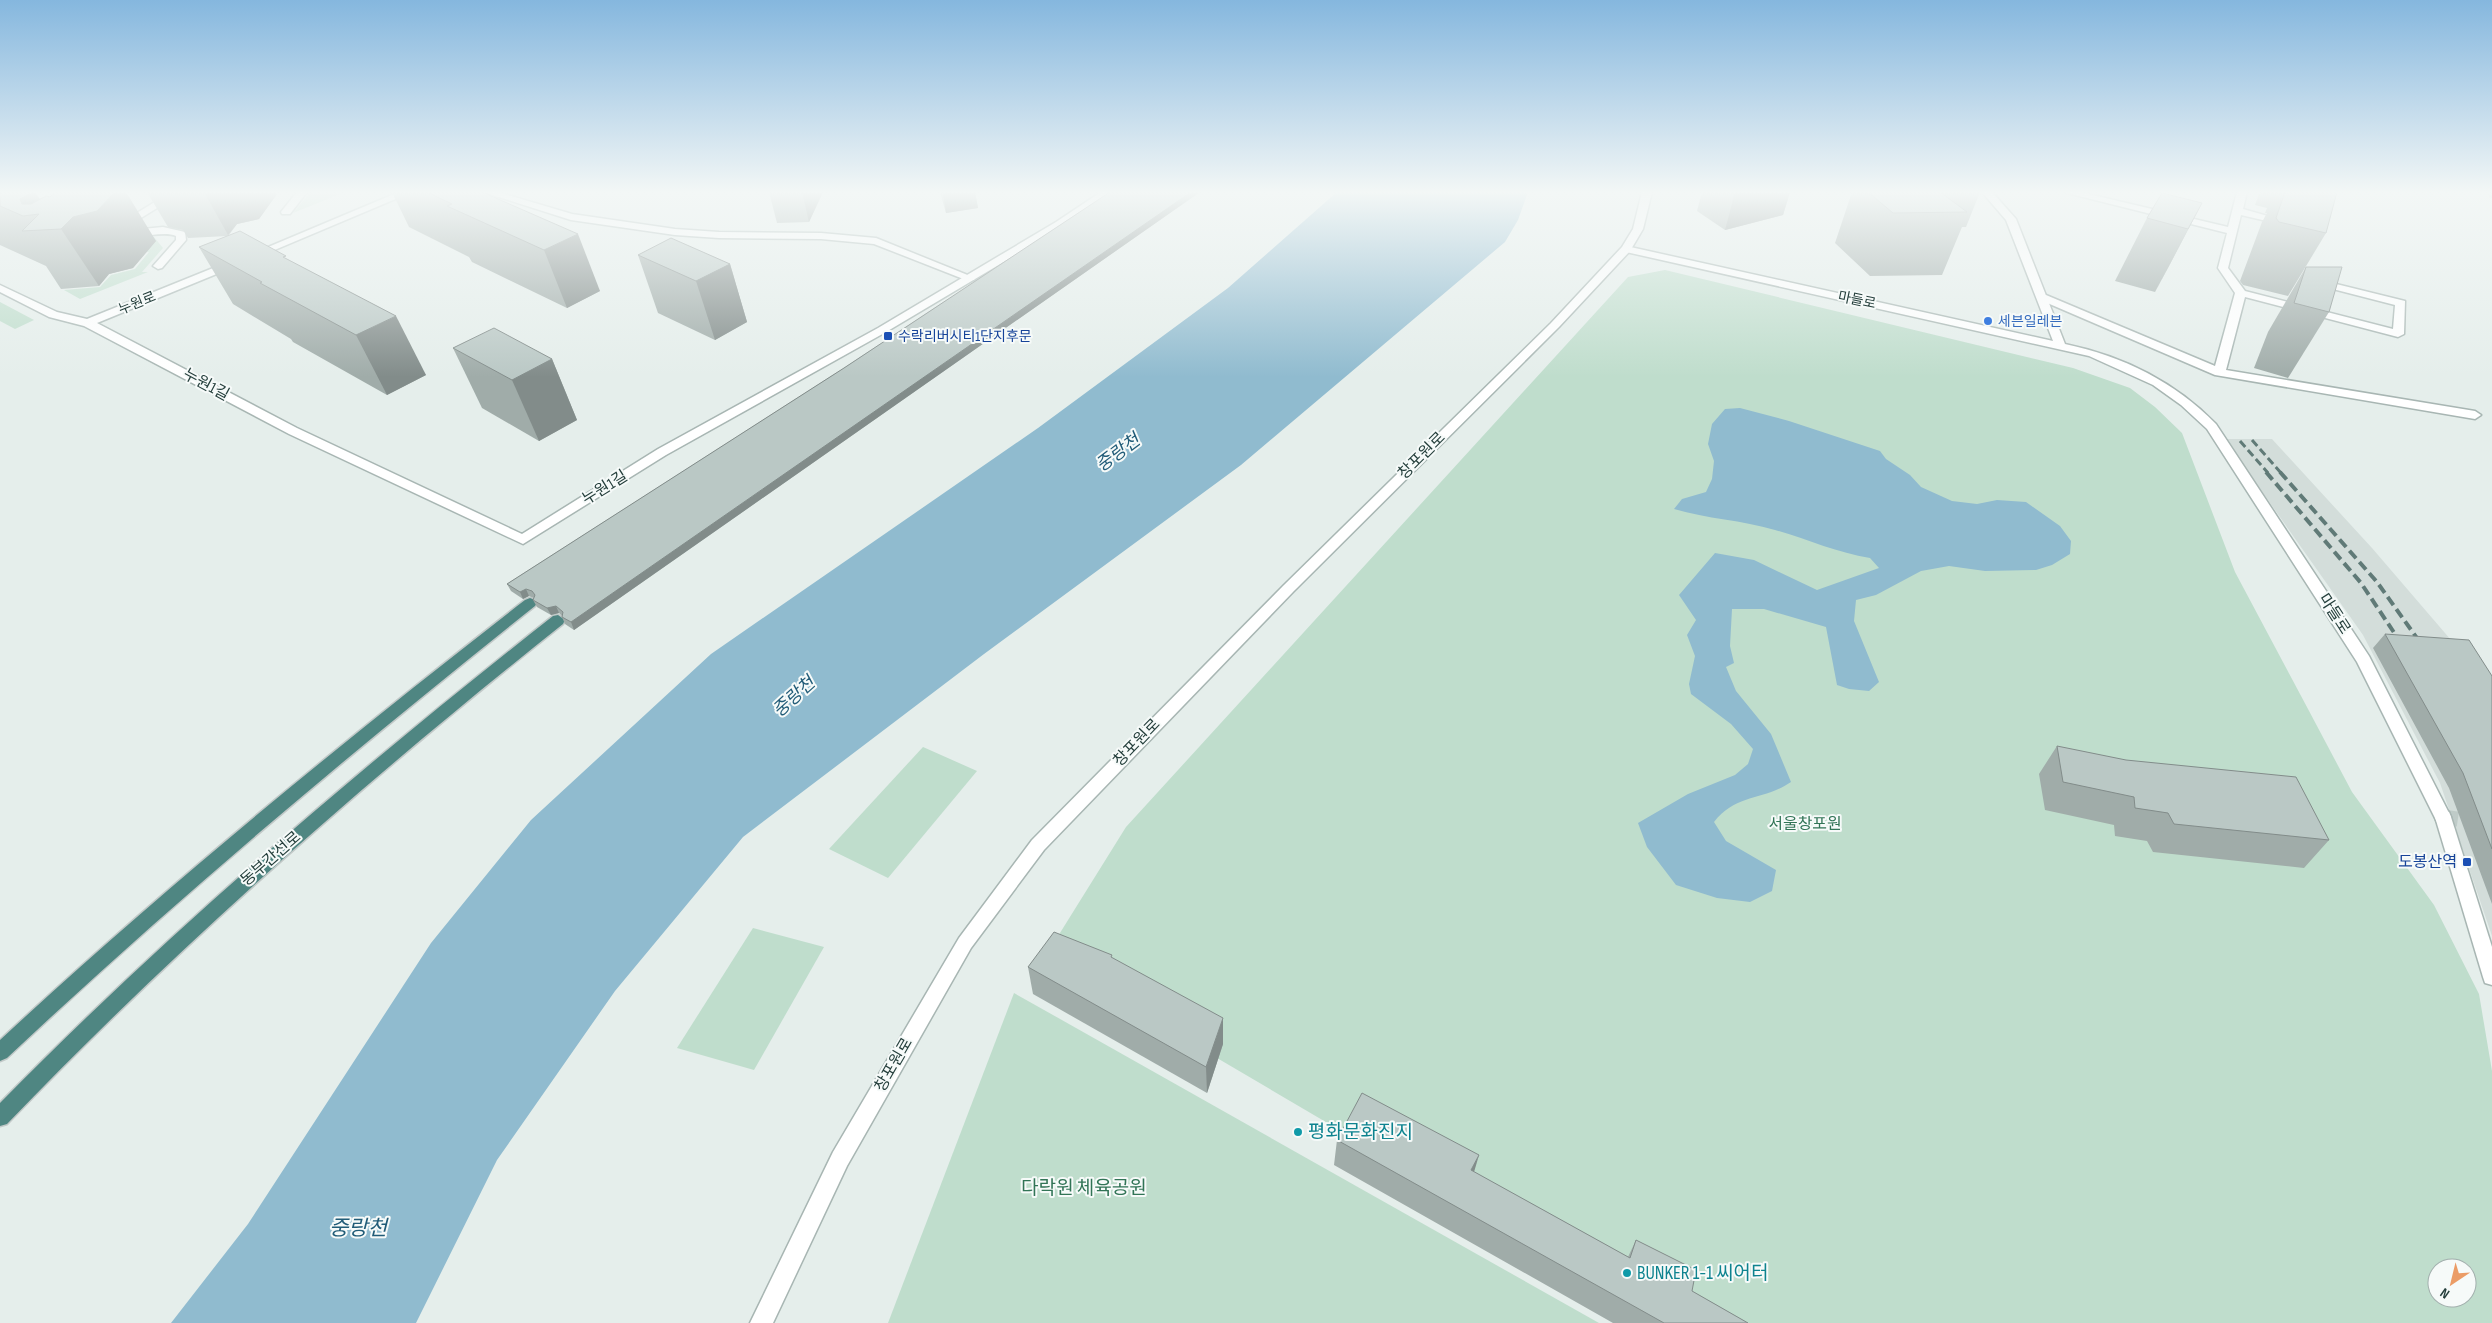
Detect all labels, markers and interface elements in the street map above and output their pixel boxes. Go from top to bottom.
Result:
street label: 누원로 [116,288,158,318]
street label: 마들로 [1836,288,1878,312]
place label: 세븐일레븐 [1998,313,2063,330]
marker: 세븐일레븐 [1982,315,1994,327]
place label: 수락리버시티1단지후문 [898,328,1032,345]
marker: 수락리버시티1단지후문 [882,330,894,342]
street label: 누원1길 [180,365,232,405]
water label: 중랑천 [1092,428,1146,476]
street label: 창포원로 [1394,428,1450,484]
street label: 누원1길 [579,467,631,509]
street label: 마들로 [2314,590,2354,638]
water label: 중랑천 [769,671,821,721]
street label: 창포원로 [1110,715,1164,771]
park label: 서울창포원 [1768,815,1842,834]
street label: 동부간선로 [237,828,305,890]
place label: 도봉산역 [2398,853,2457,872]
marker: 도봉산역 [2461,856,2473,868]
street label: 창포원로 [871,1035,917,1095]
place label: 평화문화진지 [1308,1121,1413,1144]
marker: 평화문화진지 [1292,1126,1304,1138]
park label: 다락원 체육공원 [1021,1177,1147,1200]
water label: 중랑천 [329,1216,390,1241]
north arrow [2427,1258,2477,1308]
place label: BUNKER 1-1 씨어터 [1637,1262,1768,1285]
marker: BUNKER 1-1 씨어터 [1621,1267,1633,1279]
text: N [2437,1284,2453,1302]

